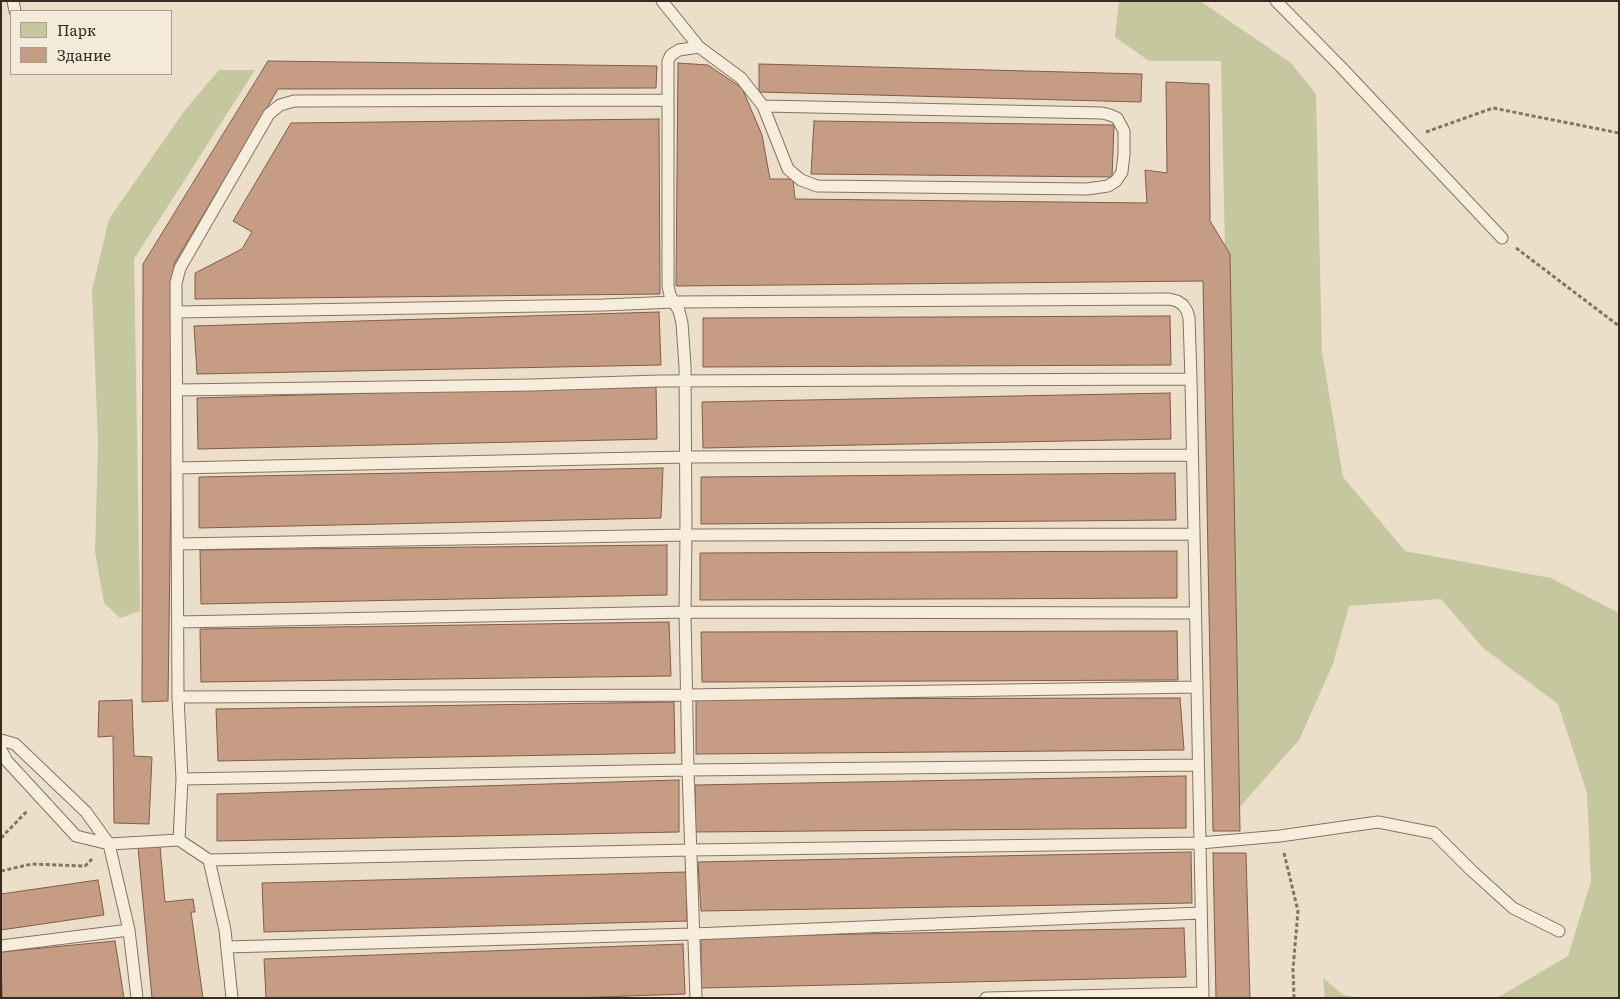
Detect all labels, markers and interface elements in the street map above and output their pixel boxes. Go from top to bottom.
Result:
legend [10,10,172,75]
text: Парк [57,18,96,41]
text: Здание [57,43,111,66]

